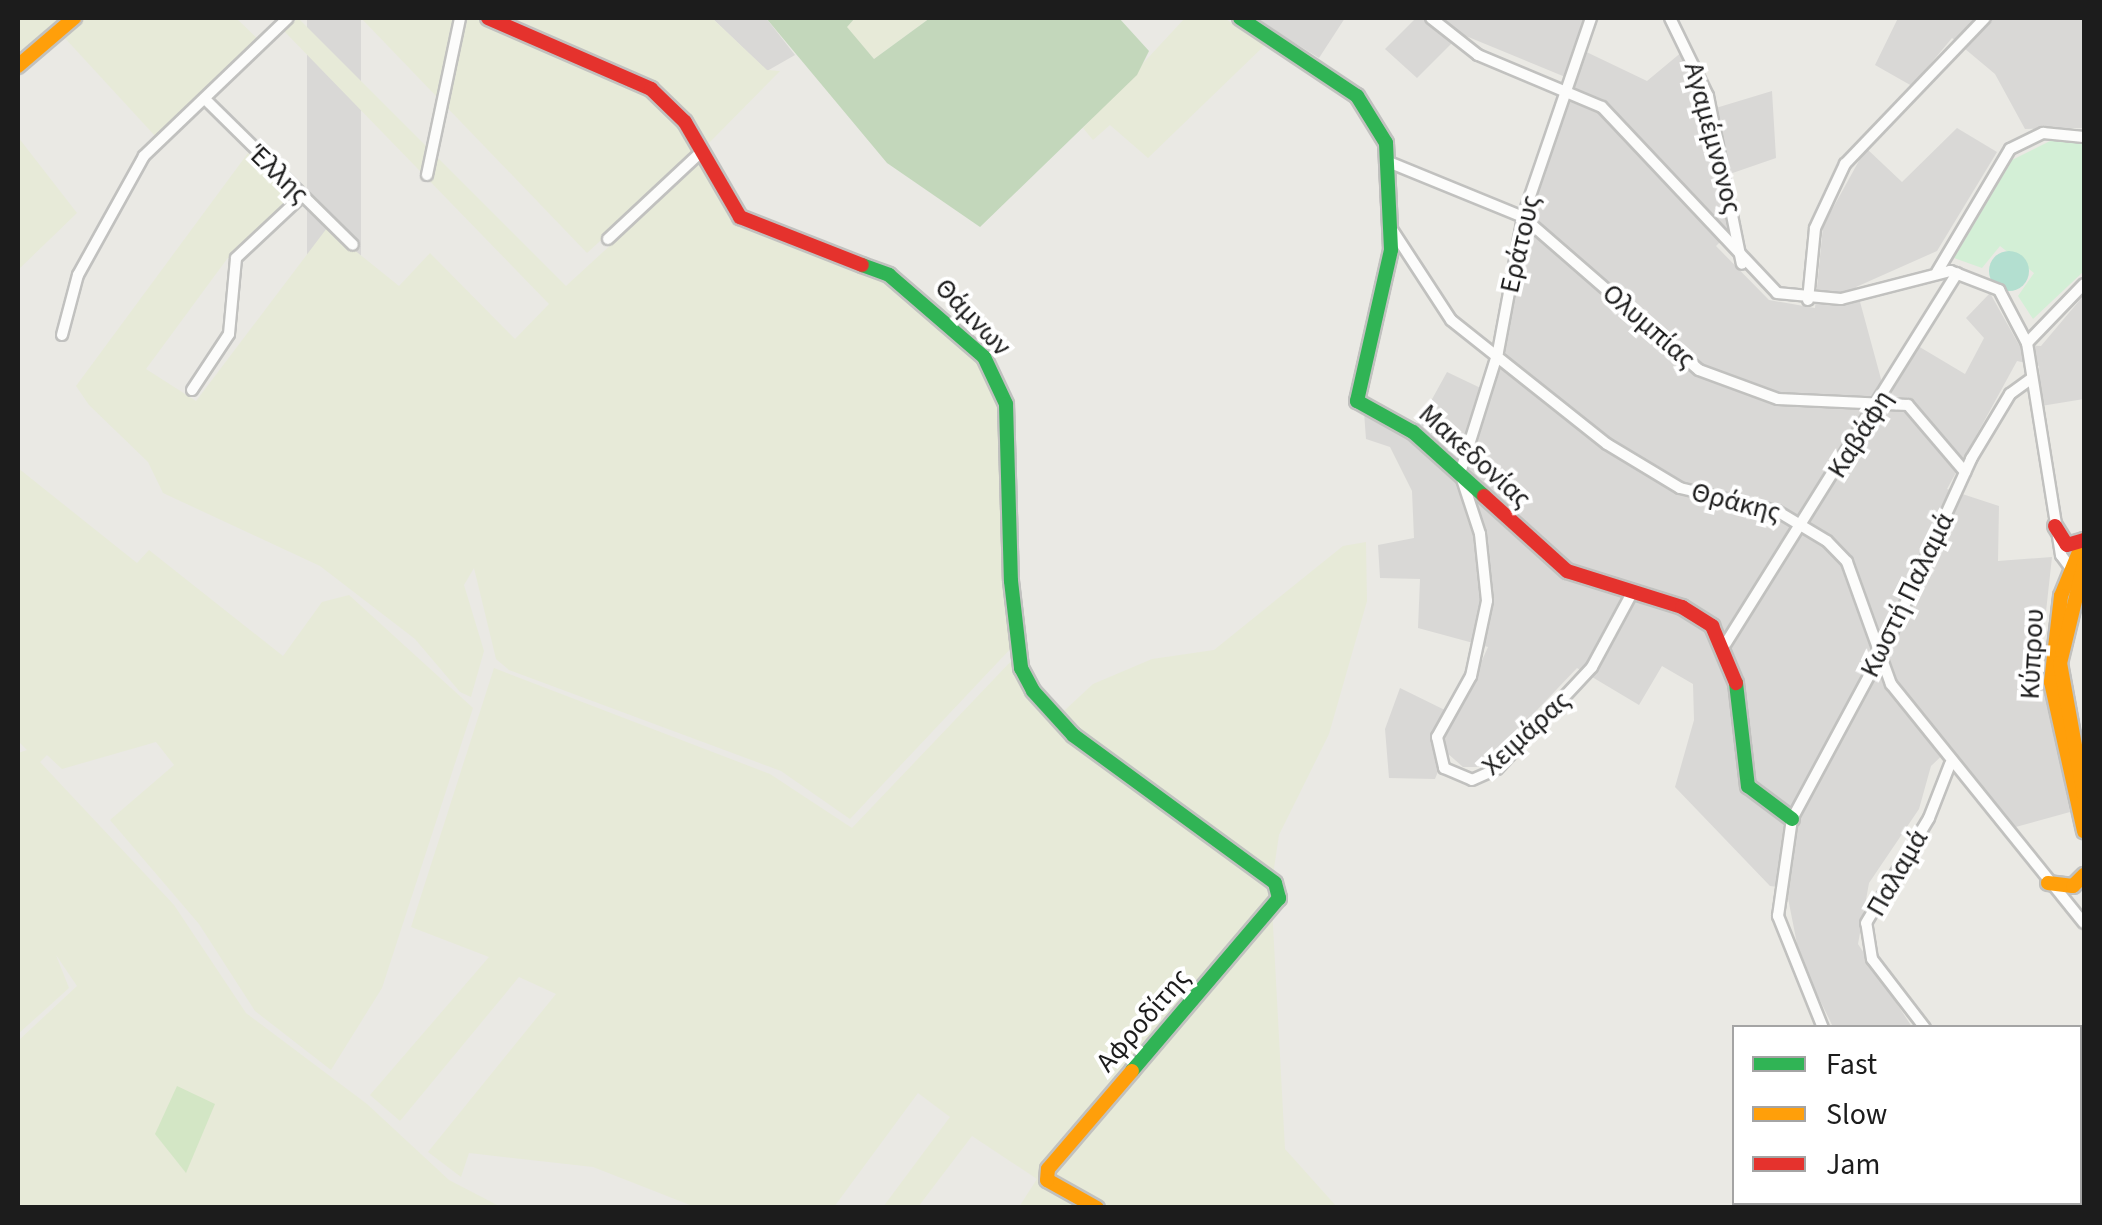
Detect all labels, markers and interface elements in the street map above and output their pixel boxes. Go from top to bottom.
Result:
street label: Αγαμέμνονος [1677,58,1749,218]
street label: Έλλης [242,137,316,211]
street label: Εράτους [1492,192,1548,296]
street label: Θάμνων [928,271,1018,363]
street label: Ολυμπίας [1596,276,1702,376]
street label: Καβάφη [1820,384,1900,484]
street label: Μακεδονίας [1412,397,1538,515]
street label: Θράκης [1688,475,1784,529]
street label: Κωστή Παλαμά [1853,507,1961,683]
street label: Κύπρου [2013,608,2051,700]
street label: Χειμάρας [1475,684,1577,782]
street label: Παλαμά [1859,824,1935,922]
street label: Αφροδίτης [1089,961,1197,1079]
legend [1732,1025,2082,1205]
text: Fast [1826,1043,1877,1086]
text: Slow [1826,1093,1887,1136]
text: Jam [1826,1143,1880,1186]

